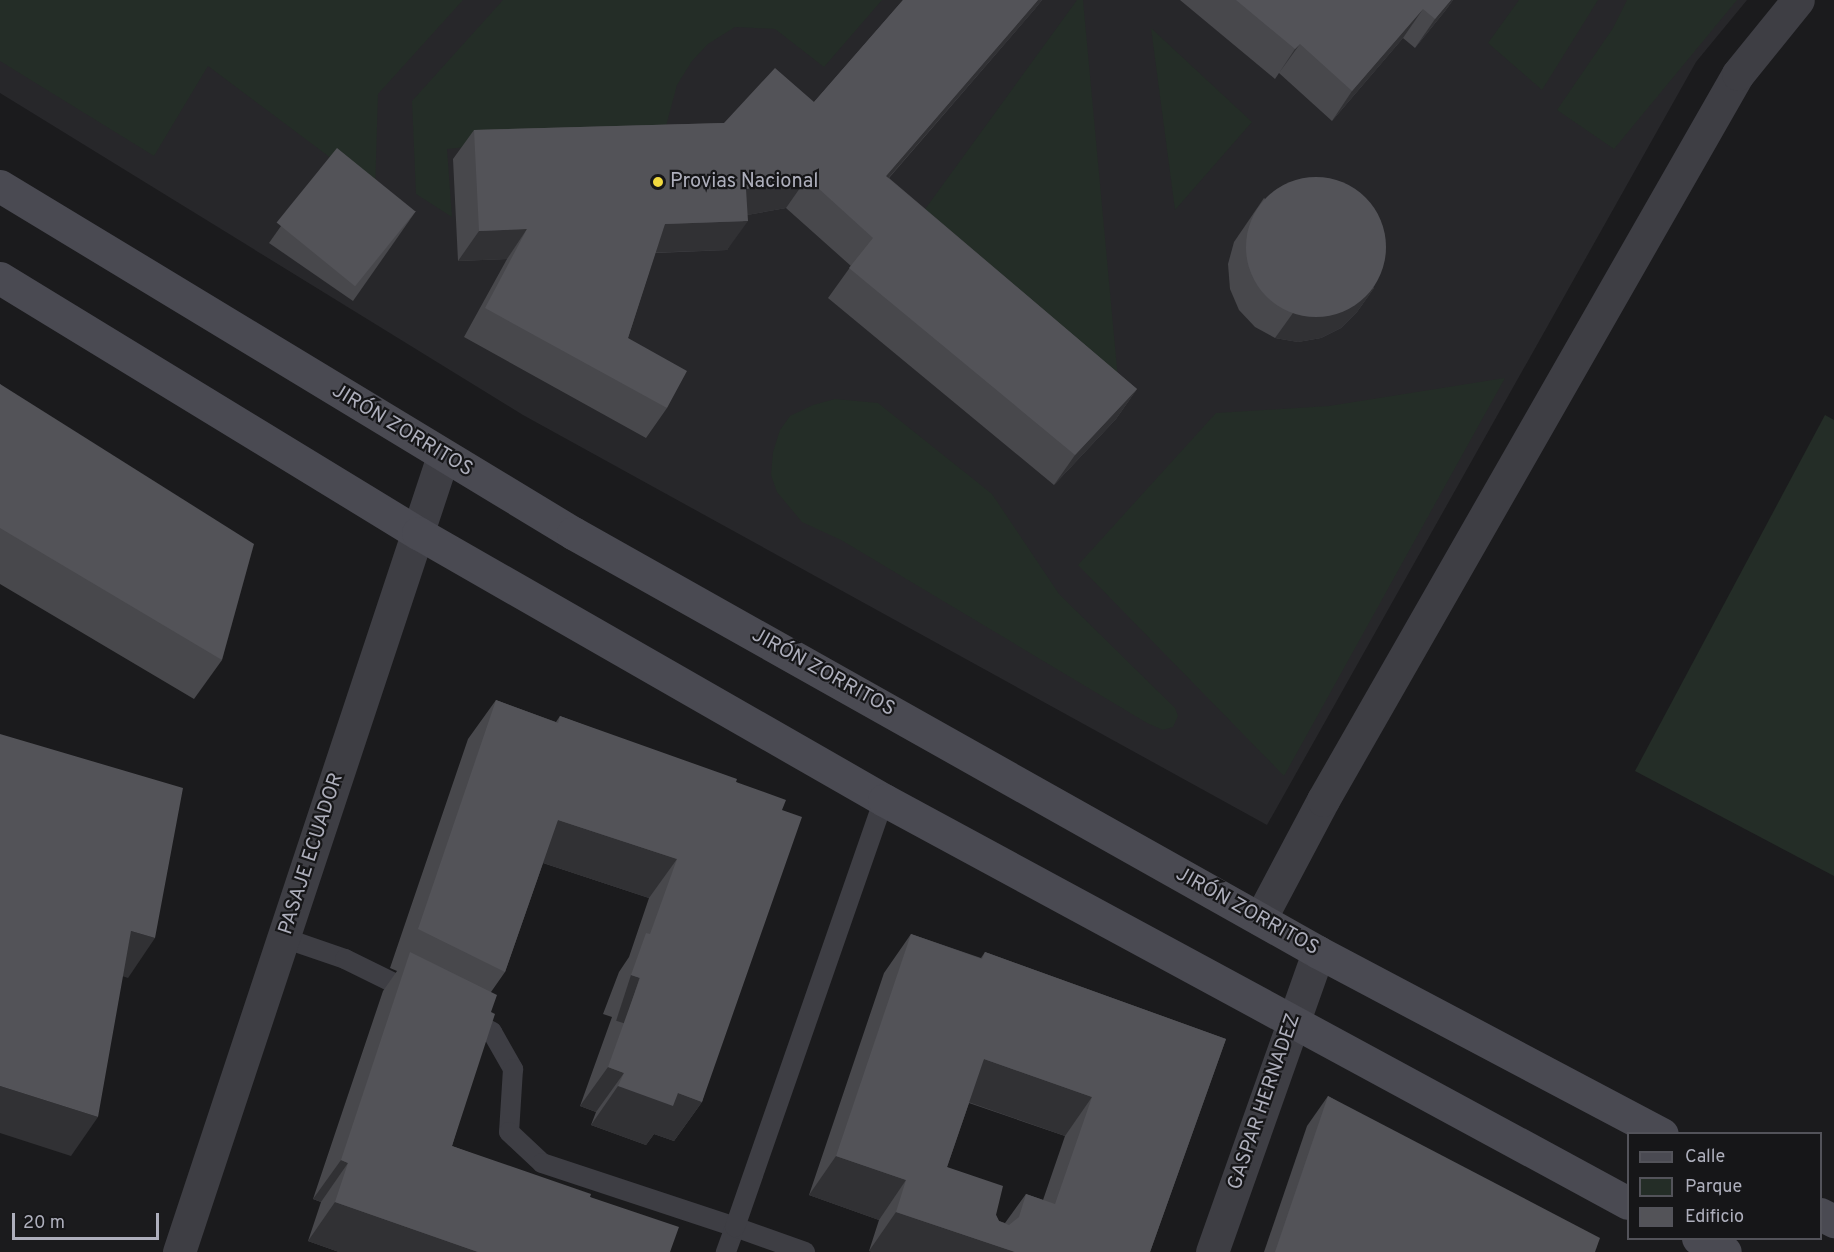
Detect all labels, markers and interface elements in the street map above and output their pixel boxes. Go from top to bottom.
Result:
place label: Provias Nacional [670,170,818,194]
marker: Provias Nacional [651,175,665,189]
street label: JIRÓN ZORRITOS [327,380,477,482]
street label: JIRÓN ZORRITOS [747,624,899,722]
street label: PASAJE ECUADOR [275,770,349,938]
street label: JIRÓN ZORRITOS [1171,863,1323,961]
street label: GASPAR HERNADEZ [1224,1011,1306,1193]
legend [1627,1132,1822,1240]
text: Calle [1685,1146,1725,1169]
text: Parque [1685,1176,1742,1199]
scale bar [15,1201,162,1239]
text: Edificio [1685,1206,1744,1229]
text: 20 m [23,1212,65,1235]

